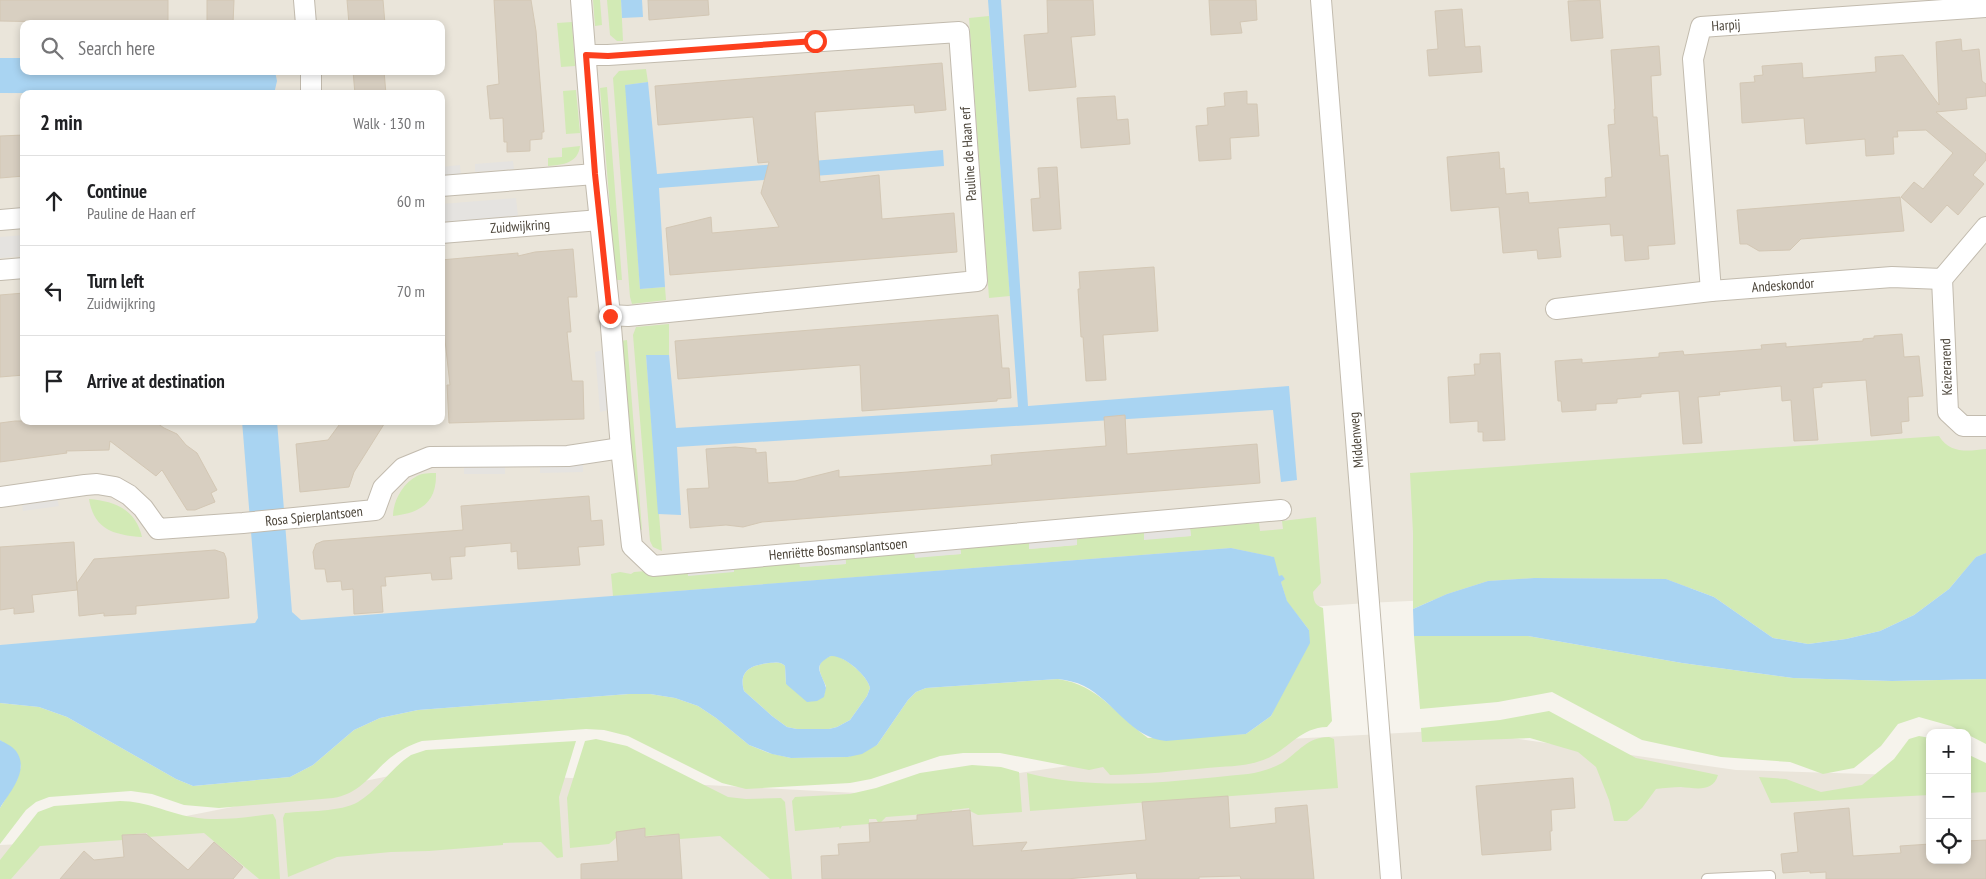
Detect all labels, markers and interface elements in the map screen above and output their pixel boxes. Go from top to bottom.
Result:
street label: Harpij [1711,15,1741,35]
search box [20,20,445,75]
route start [804,30,827,53]
icon: search [38,34,66,62]
text: Search here [78,36,155,60]
street label: Pauline de Haan erf [956,106,980,202]
text: 2 min [40,109,82,136]
text: Walk · 130 m [353,113,425,133]
text: Continue [87,179,147,203]
icon: ahead [40,187,68,215]
text: 60 m [397,191,425,211]
text: Pauline de Haan erf [87,203,195,223]
street label: Zuidwijkring [489,215,551,237]
text: Turn left [87,269,144,293]
street label: Andeskondor [1751,274,1815,296]
icon: left [40,277,68,305]
text: 70 m [397,281,425,301]
text: Zuidwijkring [87,293,155,313]
route end [599,305,622,328]
street label: Keizerarend [1936,338,1956,396]
icon: arrive [40,367,68,395]
text: Arrive at destination [87,369,225,393]
street label: Middenweg [1345,411,1367,469]
street label: Rosa Spierplantsoen [264,502,364,530]
street label: Henriëtte Bosmansplantsoen [768,534,908,564]
map controls [1926,729,1971,864]
button: + [1926,729,1971,774]
button: − [1926,774,1971,819]
button: locate [1926,819,1971,864]

